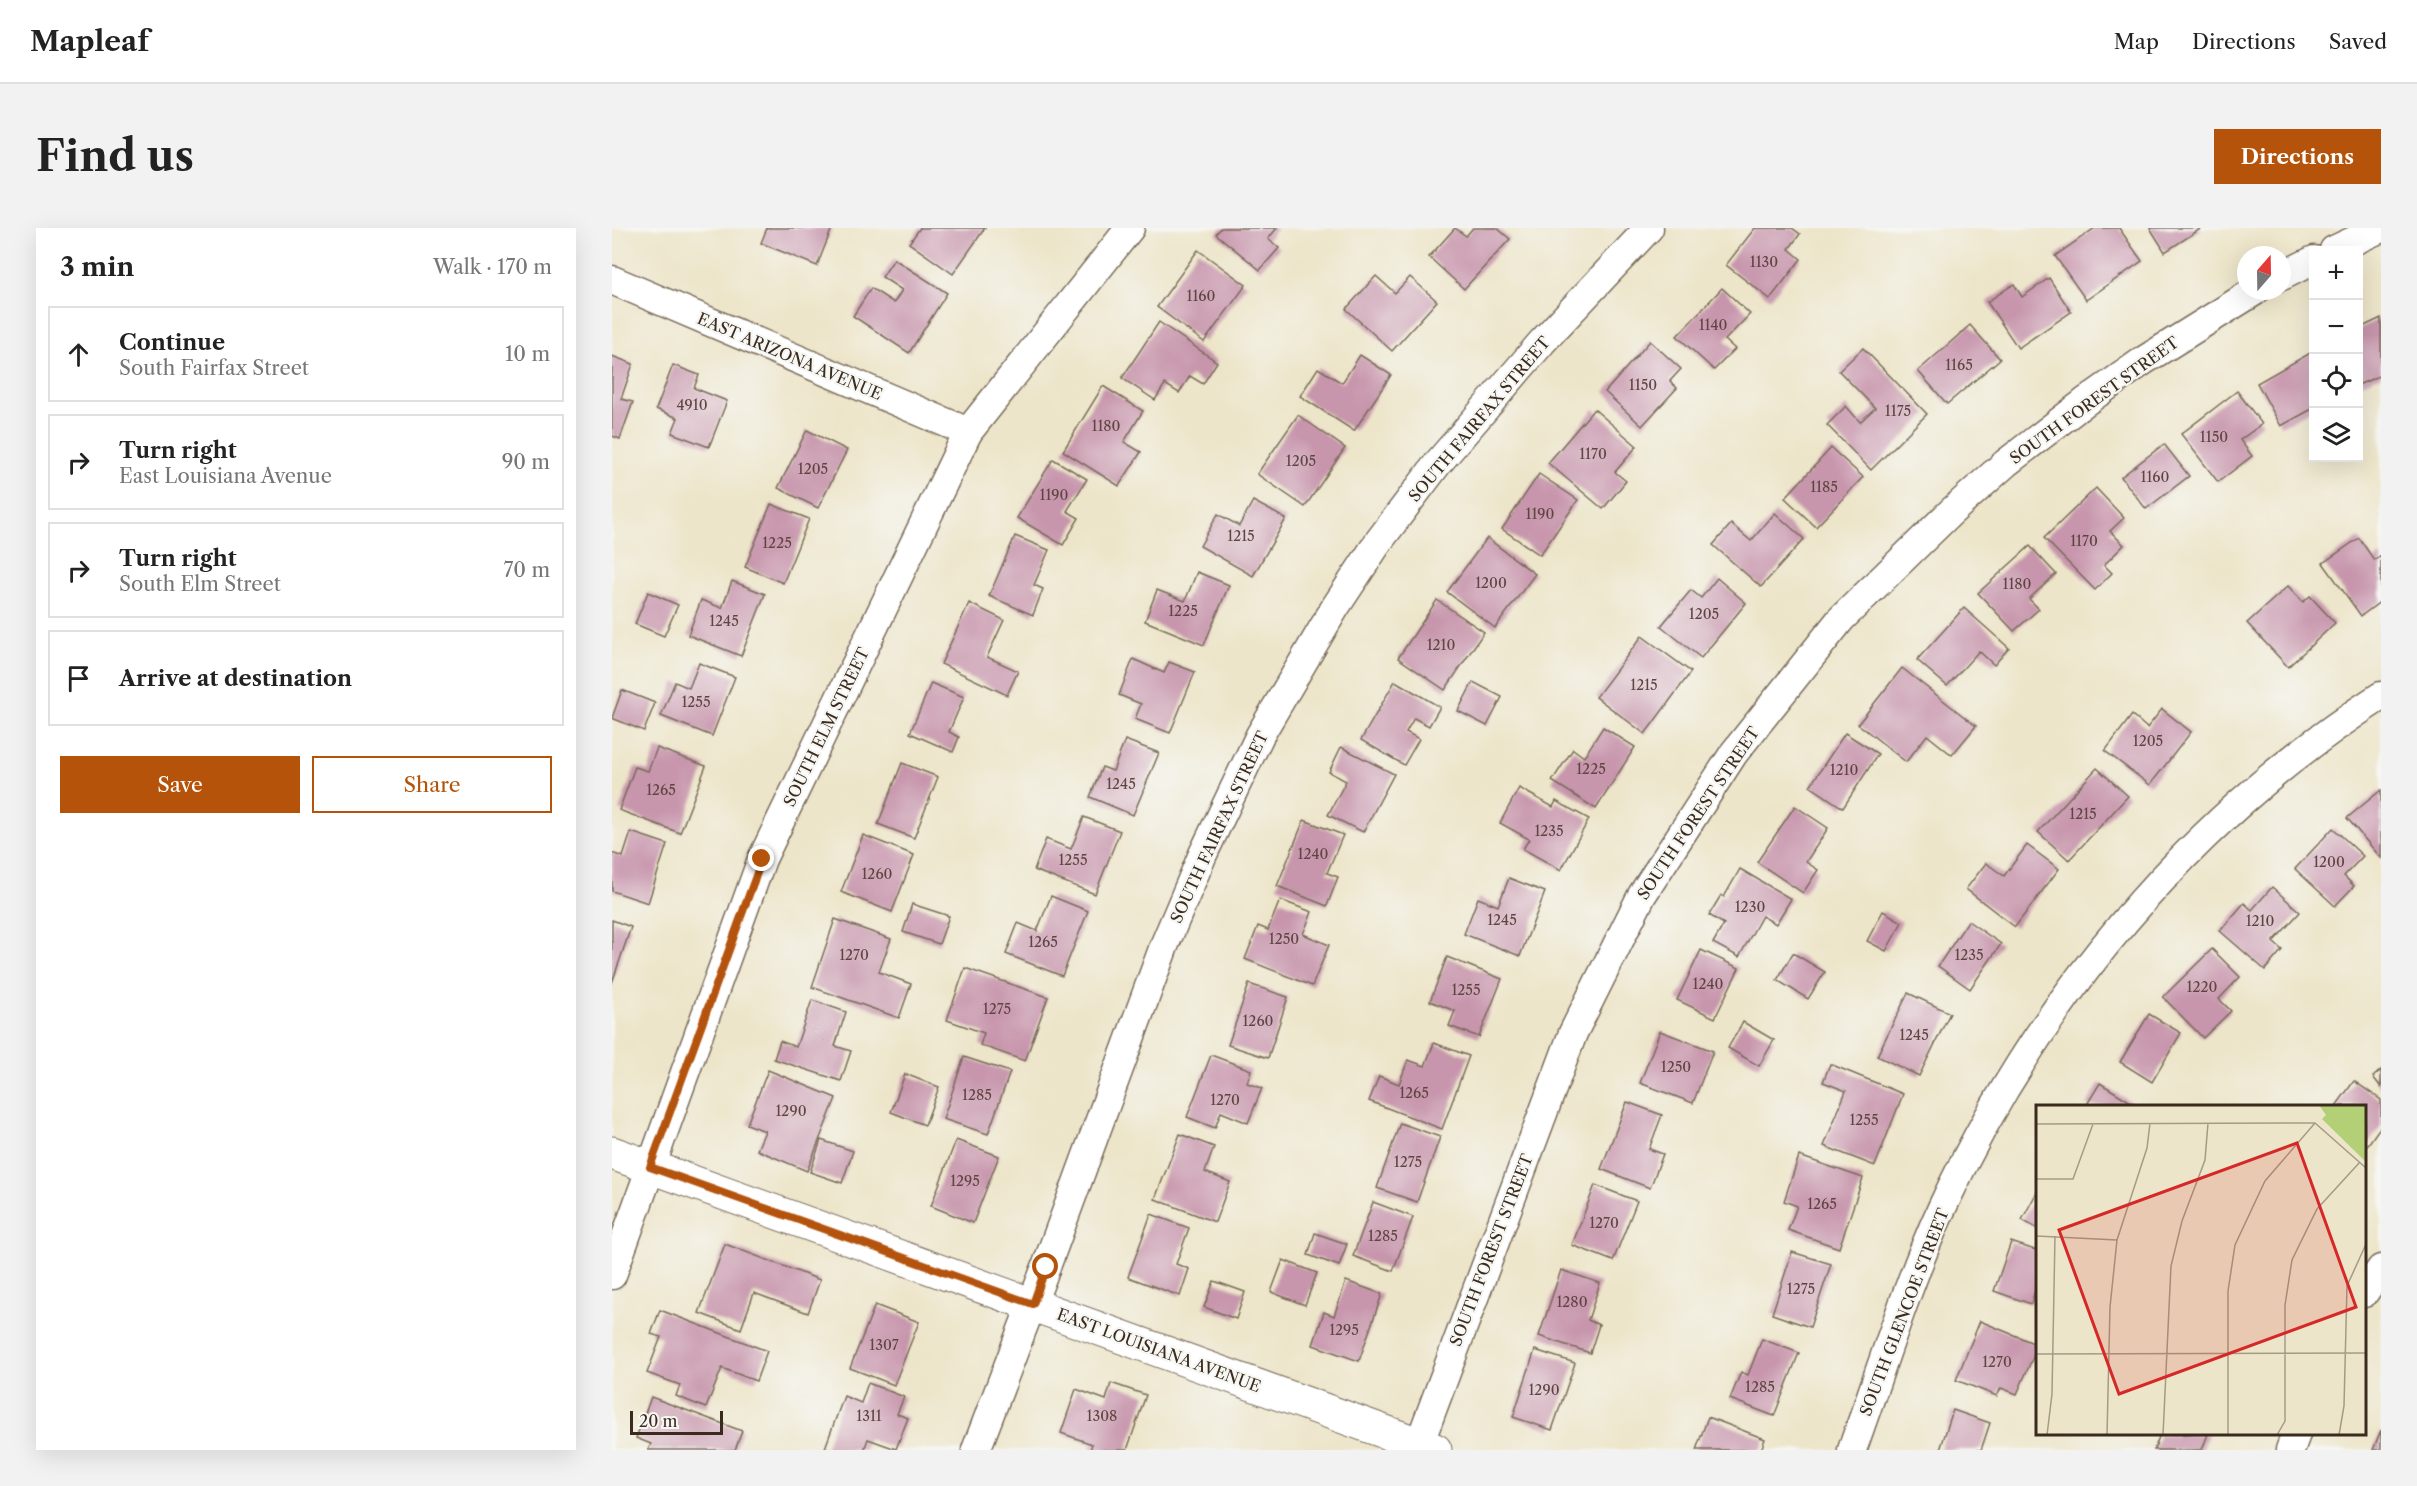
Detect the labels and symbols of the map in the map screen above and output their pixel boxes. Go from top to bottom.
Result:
north arrow [2237,246,2291,300]
house number: 1130 [1750,253,1778,271]
house number: 1160 [1187,287,1216,305]
street label: EAST ARIZONA AVENUE [695,308,885,404]
house number: 1140 [1699,316,1727,334]
street label: SOUTH FAIRFAX STREET [1404,332,1554,506]
street label: SOUTH FOREST STREET [2006,332,2182,468]
house number: 1165 [1945,356,1973,374]
house number: 1150 [1629,376,1657,394]
house number: 4910 [676,396,708,414]
house number: 1175 [1885,402,1911,420]
house number: 1180 [1092,417,1121,435]
house number: 1150 [2200,428,2228,446]
house number: 1170 [1579,445,1607,463]
house number: 1205 [1286,452,1316,470]
house number: 1205 [798,460,828,478]
house number: 1160 [2141,468,2170,486]
house number: 1185 [1810,478,1838,496]
house number: 1190 [1040,486,1069,504]
house number: 1190 [1526,505,1555,523]
house number: 1215 [1227,527,1255,545]
house number: 1170 [2070,532,2098,550]
house number: 1225 [762,534,792,552]
house number: 1200 [1475,574,1507,592]
house number: 1180 [2003,575,2032,593]
house number: 1225 [1168,602,1198,620]
house number: 1205 [1689,605,1719,623]
house number: 1245 [709,612,739,630]
house number: 1210 [1427,636,1455,654]
street label: SOUTH ELM STREET [779,644,873,810]
house number: 1215 [1630,676,1658,694]
house number: 1255 [681,693,711,711]
street label: SOUTH FOREST STREET [1633,723,1763,903]
street label: SOUTH FAIRFAX STREET [1166,728,1272,926]
house number: 1205 [2133,732,2163,750]
house number: 1225 [1576,760,1606,778]
house number: 1210 [1830,761,1858,779]
house number: 1245 [1106,775,1136,793]
house number: 1265 [646,781,676,799]
house number: 1215 [2069,805,2097,823]
house number: 1235 [1534,822,1564,840]
route end [748,845,774,871]
house number: 1240 [1298,845,1329,863]
house number: 1255 [1058,851,1088,869]
house number: 1200 [2313,853,2345,871]
house number: 1260 [861,865,893,883]
house number: 1230 [1735,898,1765,916]
house number: 1245 [1487,911,1517,929]
house number: 1210 [2246,912,2274,930]
house number: 1250 [1269,930,1299,948]
house number: 1265 [1028,933,1058,951]
house number: 1270 [839,946,869,964]
house number: 1235 [1954,946,1984,964]
house number: 1240 [1693,975,1724,993]
house number: 1220 [2187,978,2218,996]
house number: 1255 [1451,981,1481,999]
house number: 1275 [983,1000,1011,1018]
house number: 1260 [1242,1012,1274,1030]
house number: 1245 [1899,1026,1929,1044]
house number: 1250 [1661,1058,1691,1076]
house number: 1265 [1399,1084,1429,1102]
house number: 1285 [962,1086,992,1104]
house number: 1270 [1210,1091,1240,1109]
house number: 1290 [775,1102,807,1120]
inset map [2036,1105,2366,1435]
house number: 1255 [1849,1111,1879,1129]
street label: SOUTH FOREST STREET [1445,1151,1537,1349]
house number: 1275 [1394,1153,1422,1171]
house number: 1295 [950,1172,980,1190]
house number: 1265 [1807,1195,1837,1213]
street label: SOUTH GLENCOE STREET [1855,1205,1953,1419]
house number: 1270 [1589,1214,1619,1232]
house number: 1285 [1368,1227,1398,1245]
route start [1032,1253,1058,1279]
house number: 1275 [1787,1280,1815,1298]
house number: 1280 [1556,1293,1588,1311]
street label: EAST LOUISIANA AVENUE [1054,1304,1264,1396]
house number: 1295 [1329,1321,1359,1339]
house number: 1307 [869,1336,899,1354]
house number: 1270 [1982,1353,2012,1371]
house number: 1285 [1745,1378,1775,1396]
house number: 1290 [1528,1381,1560,1399]
house number: 1311 [856,1407,882,1425]
house number: 1308 [1087,1407,1117,1425]
scale bar [630,1408,723,1436]

